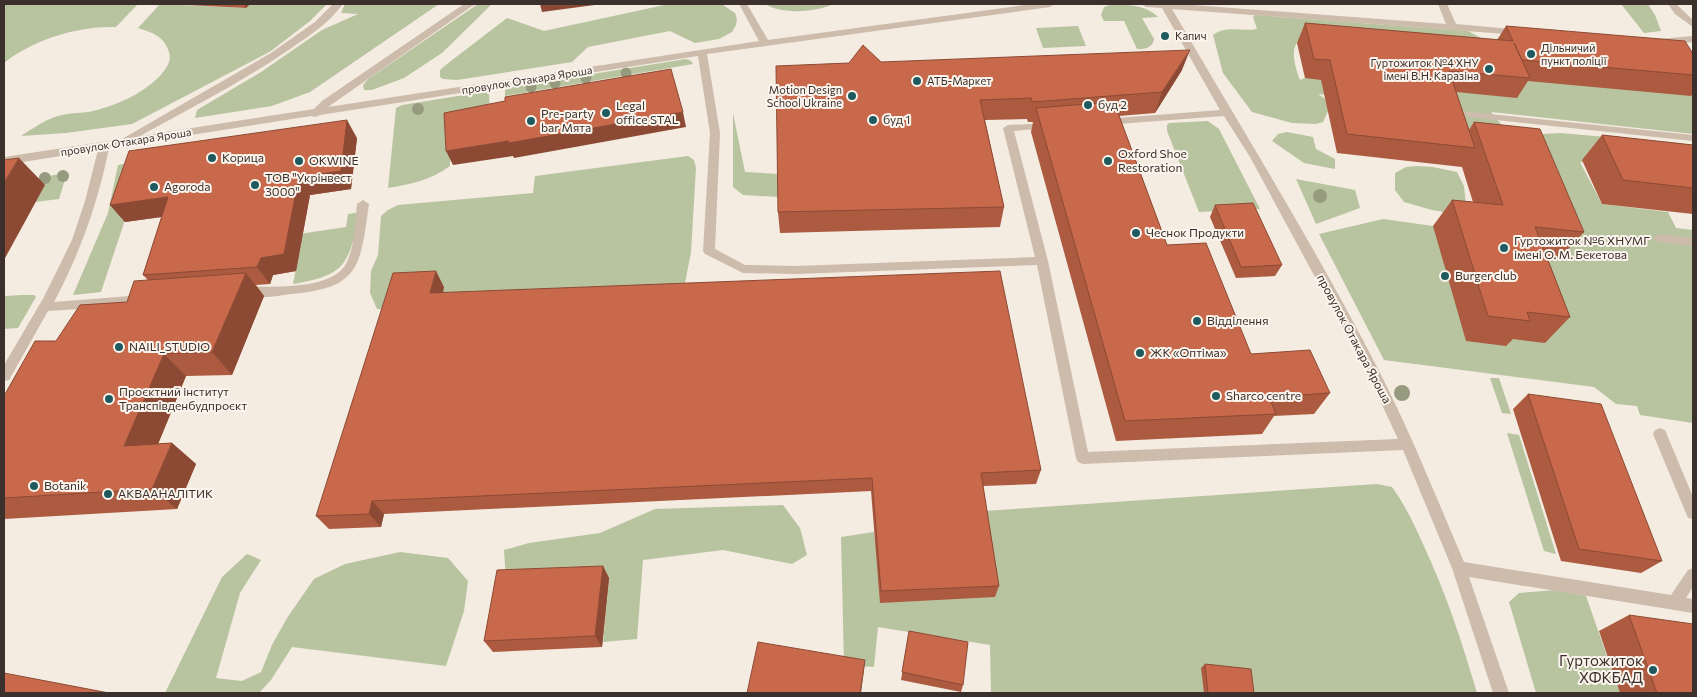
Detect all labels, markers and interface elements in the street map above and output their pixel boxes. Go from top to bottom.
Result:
place label: Капич [1175,29,1207,42]
marker: Капич [1159,30,1171,42]
place label: Дільничий пункт поліції [1541,41,1607,67]
marker: Дільничий пункт поліції [1525,48,1537,60]
place label: Гуртожиток №4 ХНУ імені В.Н. Каразіна [1371,56,1480,82]
street label: провулок Отакара Яроша [461,63,593,96]
marker: Гуртожиток №4 ХНУ імені В.Н. Каразіна [1483,63,1495,75]
place label: АТБ-Маркет [927,74,991,87]
marker: АТБ-Маркет [911,75,923,87]
place label: Motion Design School Ukraine [767,83,842,109]
marker: Motion Design School Ukraine [846,90,858,102]
place label: буд 2 [1098,97,1127,111]
place label: Legal office STAL [616,98,679,126]
marker: буд 2 [1082,99,1094,111]
place label: Pre-party bar Мята [541,106,594,134]
marker: Legal office STAL [600,107,612,119]
place label: буд 1 [883,112,910,126]
marker: буд 1 [867,114,879,126]
marker: Pre-party bar Мята [525,115,537,127]
street label: провулок Отакара Яроша [60,125,192,158]
place label: Oxford Shoe Restoration [1118,146,1187,174]
place label: Корица [222,150,264,164]
marker: Корица [206,152,218,164]
place label: OKWINE [309,153,359,167]
marker: OKWINE [293,155,305,167]
marker: Oxford Shoe Restoration [1102,155,1114,167]
place label: ТОВ "Укрінвест 3000" [265,170,352,198]
place label: Agoroda [164,179,211,193]
marker: ТОВ "Укрінвест 3000" [249,179,261,191]
marker: Agoroda [148,181,160,193]
place label: Чеснок Продукти [1146,225,1244,239]
marker: Чеснок Продукти [1130,227,1142,239]
place label: Гуртожиток №6 ХНУМГ імені О. М. Бекетова [1514,233,1650,261]
marker: Гуртожиток №6 ХНУМГ імені О. М. Бекетова [1498,242,1510,254]
place label: Burger club [1455,268,1517,282]
marker: Burger club [1439,270,1451,282]
street label: провулок Отакара Яроша [1315,272,1395,405]
place label: Відділення [1207,313,1268,327]
marker: Відділення [1191,315,1203,327]
place label: NAILI_STUDIO [129,339,210,353]
marker: NAILI_STUDIO [113,341,125,353]
place label: ЖК «Оптіма» [1150,345,1227,359]
marker: ЖК «Оптіма» [1134,347,1146,359]
place label: Проєктний інститут Транспівденбудпроєкт [119,384,248,412]
place label: Sharco centre [1226,388,1301,402]
marker: Sharco centre [1210,390,1222,402]
marker: Проєктний інститут Транспівденбудпроєкт [103,393,115,405]
place label: Botanik [44,478,87,492]
marker: Botanik [28,480,40,492]
place label: АКВААНАЛІТИК [118,486,213,500]
marker: АКВААНАЛІТИК [102,488,114,500]
place label: Гуртожиток ХФКБАД [1559,651,1643,686]
marker: Гуртожиток ХФКБАД [1647,664,1659,676]

